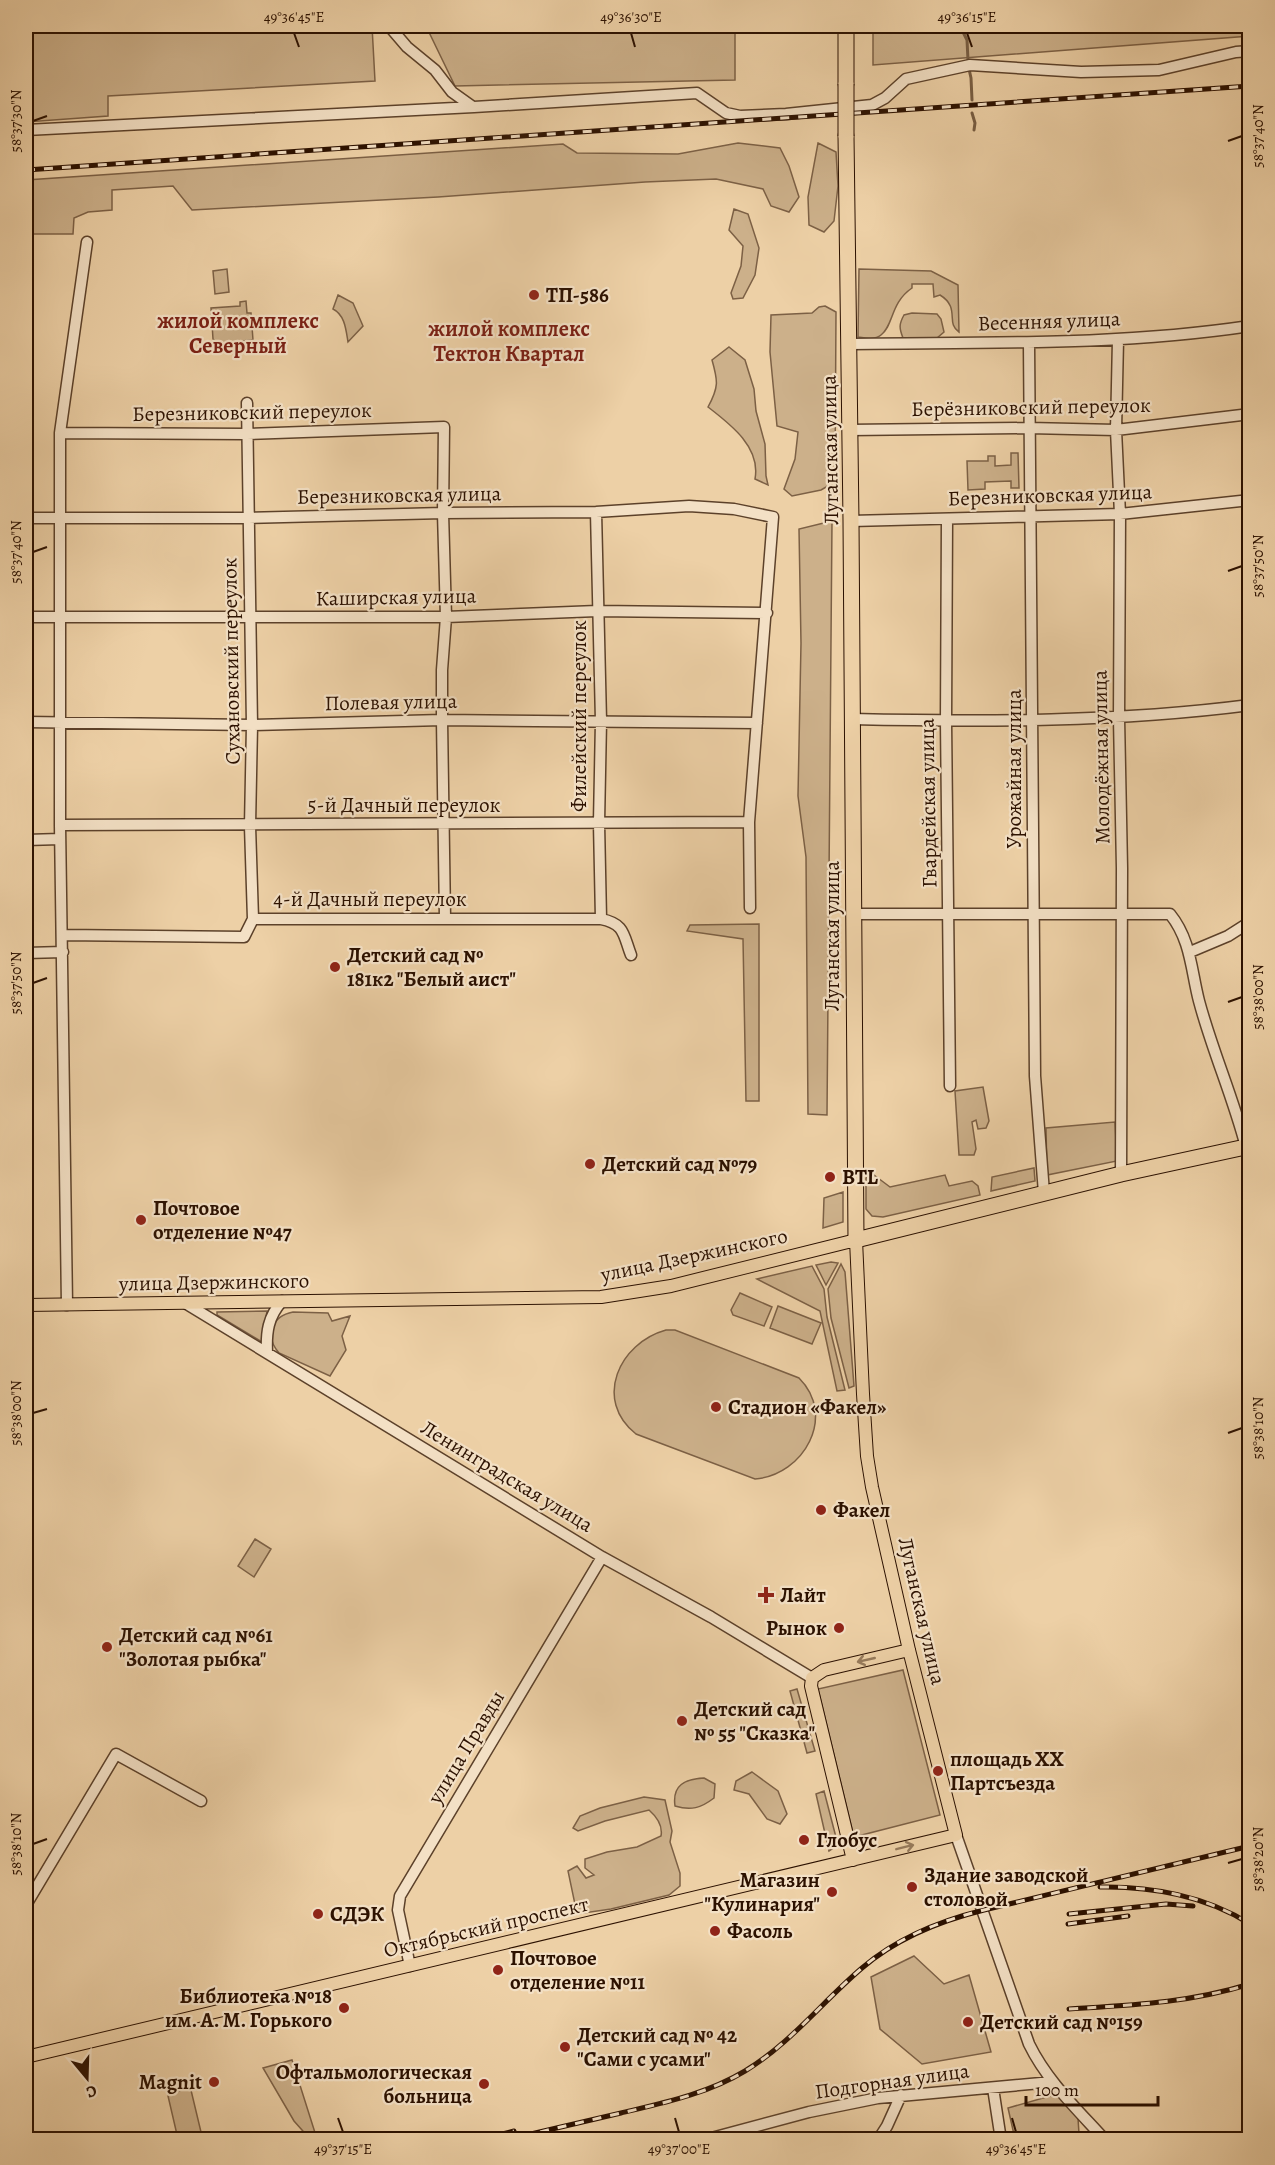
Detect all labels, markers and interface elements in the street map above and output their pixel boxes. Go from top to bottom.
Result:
text: 49°36'45"E [264,7,324,27]
text: 49°36'30"E [600,7,662,27]
text: 49°36'15"E [938,7,996,27]
text: 58°37'30"N [6,89,26,152]
text: 58°37'40"N [1248,104,1268,168]
place label: ТП-586 [546,281,609,309]
marker: ТП-586 [527,288,541,302]
street label: Весенняя улица [977,305,1121,337]
district label: жилой комплекс Северный [157,306,319,361]
district label: жилой комплекс Тектон Квартал [428,314,590,369]
street label: Луганская улица [815,374,845,525]
street label: Берёзниковский переулок [911,391,1151,423]
street label: Березниковский переулок [132,396,372,428]
street label: Березниковская улица [947,477,1153,513]
street label: Березниковская улица [297,479,502,511]
text: 58°37'40"N [6,520,26,584]
text: 58°37'50"N [1248,534,1268,598]
street label: Сухановский переулок [215,557,247,765]
street label: Каширская улица [315,582,477,612]
street label: Филейский переулок [565,620,593,812]
street label: Молодёжная улица [1085,669,1117,844]
street label: Полевая улица [324,687,458,717]
street label: Урожайная улица [1000,689,1028,849]
street label: Гвардейская улица [913,718,943,888]
street label: 5-й Дачный переулок [308,791,501,819]
street label: Луганская улица [818,860,846,1011]
street label: 4-й Дачный переулок [273,885,467,913]
place label: Детский сад № 181к2 "Белый аист" [347,941,516,993]
text: 58°37'50"N [6,951,26,1015]
marker: Детский сад № 181к2 "Белый аист" [328,960,342,974]
text: 58°38'00"N [1248,964,1268,1030]
place label: Детский сад №79 [602,1150,757,1178]
marker: Детский сад №79 [583,1157,597,1171]
place label: BTL [842,1163,879,1191]
marker: BTL [823,1170,837,1184]
place label: Почтовое отделение №47 [153,1194,292,1246]
marker: Почтовое отделение №47 [134,1213,148,1227]
street label: улица Дзержинского [597,1222,790,1289]
street label: улица Дзержинского [118,1266,309,1298]
text: 58°38'00"N [6,1380,26,1446]
place label: Стадион «Факел» [728,1393,887,1421]
text: 58°38'10"N [1248,1396,1268,1459]
marker: Стадион «Факел» [709,1400,723,1414]
street label: Ленинградская улица [416,1413,599,1539]
place label: Факел [833,1496,890,1524]
marker: Факел [814,1503,828,1517]
street label: Луганская улица [891,1535,953,1688]
place label: Лайт [780,1581,826,1609]
marker: Лайт [757,1586,775,1604]
place label: Рынок [766,1614,827,1642]
place label: Детский сад №61 "Золотая рыбка" [119,1621,273,1673]
marker: Рынок [832,1621,846,1635]
marker: Детский сад №61 "Золотая рыбка" [100,1640,114,1654]
one-way arrow [857,1654,876,1666]
street label: улица Правды [421,1685,511,1810]
place label: Детский сад № 55 "Сказка" [694,1695,815,1747]
marker: Детский сад № 55 "Сказка" [675,1714,689,1728]
place label: площадь XX Партсъезда [950,1745,1064,1797]
marker: площадь XX Партсъезда [931,1764,945,1778]
text: 58°38'10"N [6,1812,26,1875]
place label: Глобус [816,1826,877,1854]
text: 58°38'20"N [1248,1826,1268,1891]
marker: Глобус [797,1833,811,1847]
one-way arrow [895,1841,914,1853]
place label: Здание заводской столовой [924,1861,1089,1913]
place label: Магазин "Кулинария" [704,1866,820,1918]
marker: Здание заводской столовой [905,1880,919,1894]
marker: Магазин "Кулинария" [825,1885,839,1899]
street label: Октябрьский проспект [381,1890,591,1964]
place label: СДЭК [330,1900,384,1928]
marker: СДЭК [311,1907,325,1921]
place label: Фасоль [727,1917,793,1945]
marker: Фасоль [708,1924,722,1938]
place label: Почтовое отделение №11 [510,1944,645,1996]
marker: Почтовое отделение №11 [491,1963,505,1977]
place label: Библиотека №18 им. А. М. Горького [165,1982,332,2034]
marker: Библиотека №18 им. А. М. Горького [337,2001,351,2015]
place label: Детский сад №159 [980,2008,1143,2036]
marker: Детский сад №159 [961,2015,975,2029]
place label: Детский сад № 42 "Сами с усами" [577,2021,737,2073]
marker: Детский сад № 42 "Сами с усами" [558,2040,572,2054]
north arrow [57,2048,117,2108]
street label: Подгорная улица [813,2056,971,2106]
place label: Офтальмологическая больница [276,2058,472,2110]
place label: Magnit [139,2068,202,2096]
scale bar [1026,2069,1158,2107]
marker: Magnit [207,2075,221,2089]
marker: Офтальмологическая больница [477,2077,491,2091]
text: 100 m [1035,2078,1079,2102]
text: С [83,2079,100,2103]
text: 49°37'15"E [314,2139,372,2159]
text: 49°37'00"E [648,2139,710,2159]
text: 49°36'45"E [986,2139,1046,2159]

